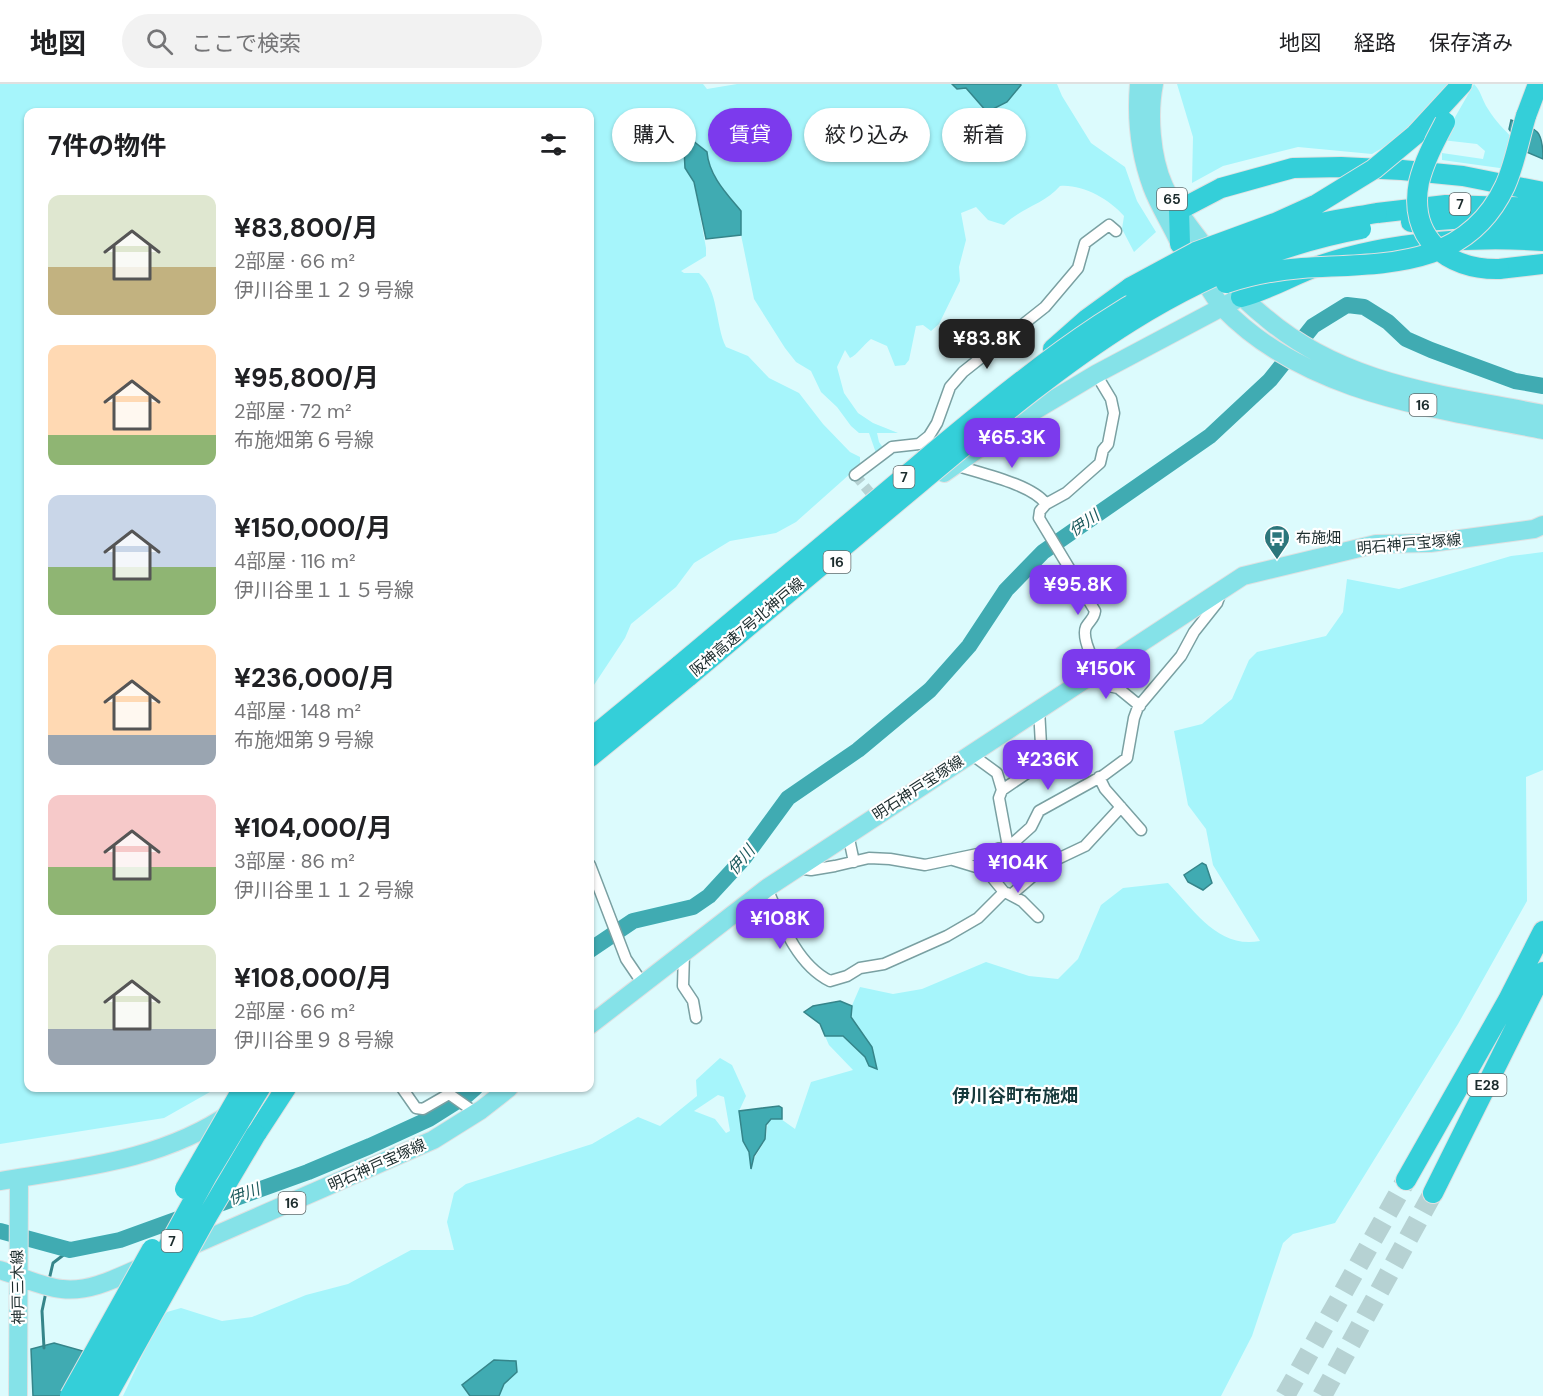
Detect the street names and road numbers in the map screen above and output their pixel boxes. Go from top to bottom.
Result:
road number: 65 [1157,188,1187,210]
road number: 7 [1450,193,1470,215]
road number: 16 [1410,394,1436,416]
road number: 7 [894,466,914,488]
street label: 明石神戸宝塚線 [1356,529,1462,559]
road number: 16 [824,551,850,573]
street label: 阪神高速7号北神戸線 [686,573,808,681]
street label: 明石神戸宝塚線 [869,751,967,825]
road number: E28 [1468,1074,1506,1096]
street label: 明石神戸宝塚線 [325,1135,429,1195]
road number: 16 [278,1192,306,1214]
road number: 7 [162,1230,182,1252]
street label: 神戸三木線 [7,1249,29,1325]

